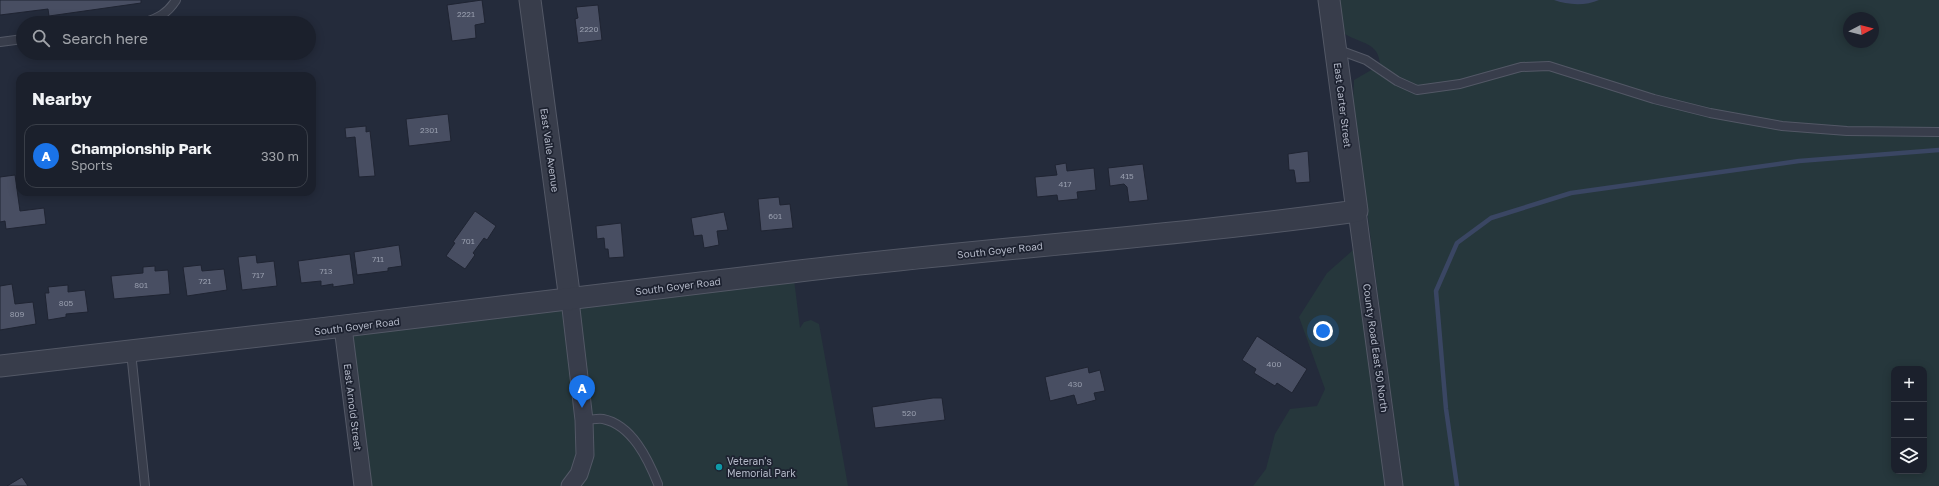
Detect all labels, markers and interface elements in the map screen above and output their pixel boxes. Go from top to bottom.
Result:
house number: 2221 [457,9,475,19]
north arrow [1843,12,1879,48]
search box [16,16,316,60]
house number: 2220 [580,24,598,34]
icon: search [30,27,52,49]
text: Search here [62,29,148,47]
street label: East Carter Street [1332,62,1354,148]
text: Nearby [32,88,92,109]
street label: East Vaile Avenue [538,107,562,193]
house number: 2301 [420,125,438,135]
text: Championship Park [71,139,212,157]
text: A [41,148,51,164]
text: 330 m [261,148,299,164]
text: Sports [71,157,113,173]
house number: 415 [1120,171,1134,181]
house number: 417 [1059,179,1072,189]
house number: 601 [768,211,782,221]
house number: 701 [461,236,475,246]
street label: South Goyer Road [957,240,1043,260]
house number: 711 [372,254,384,264]
house number: 713 [320,266,333,276]
house number: 717 [252,270,264,280]
street label: South Goyer Road [635,275,721,297]
house number: 721 [199,276,211,286]
house number: 801 [134,280,148,290]
street label: County Road East 50 North [1361,283,1391,413]
house number: 805 [59,298,74,308]
house number: 809 [10,309,24,319]
street label: South Goyer Road [314,315,400,337]
your location [1313,321,1333,341]
house number: 400 [1267,359,1281,369]
street label: East Arnold Street [342,363,364,451]
map controls [1891,366,1927,474]
button: + [1891,366,1927,402]
pin: A [569,375,595,408]
house number: 430 [1068,379,1082,389]
button: − [1891,402,1927,438]
house number: 520 [902,408,916,418]
button: layers [1891,438,1927,474]
place label: Veteran's Memorial Park [727,455,796,479]
marker: Veteran's Memorial Park [714,462,724,472]

